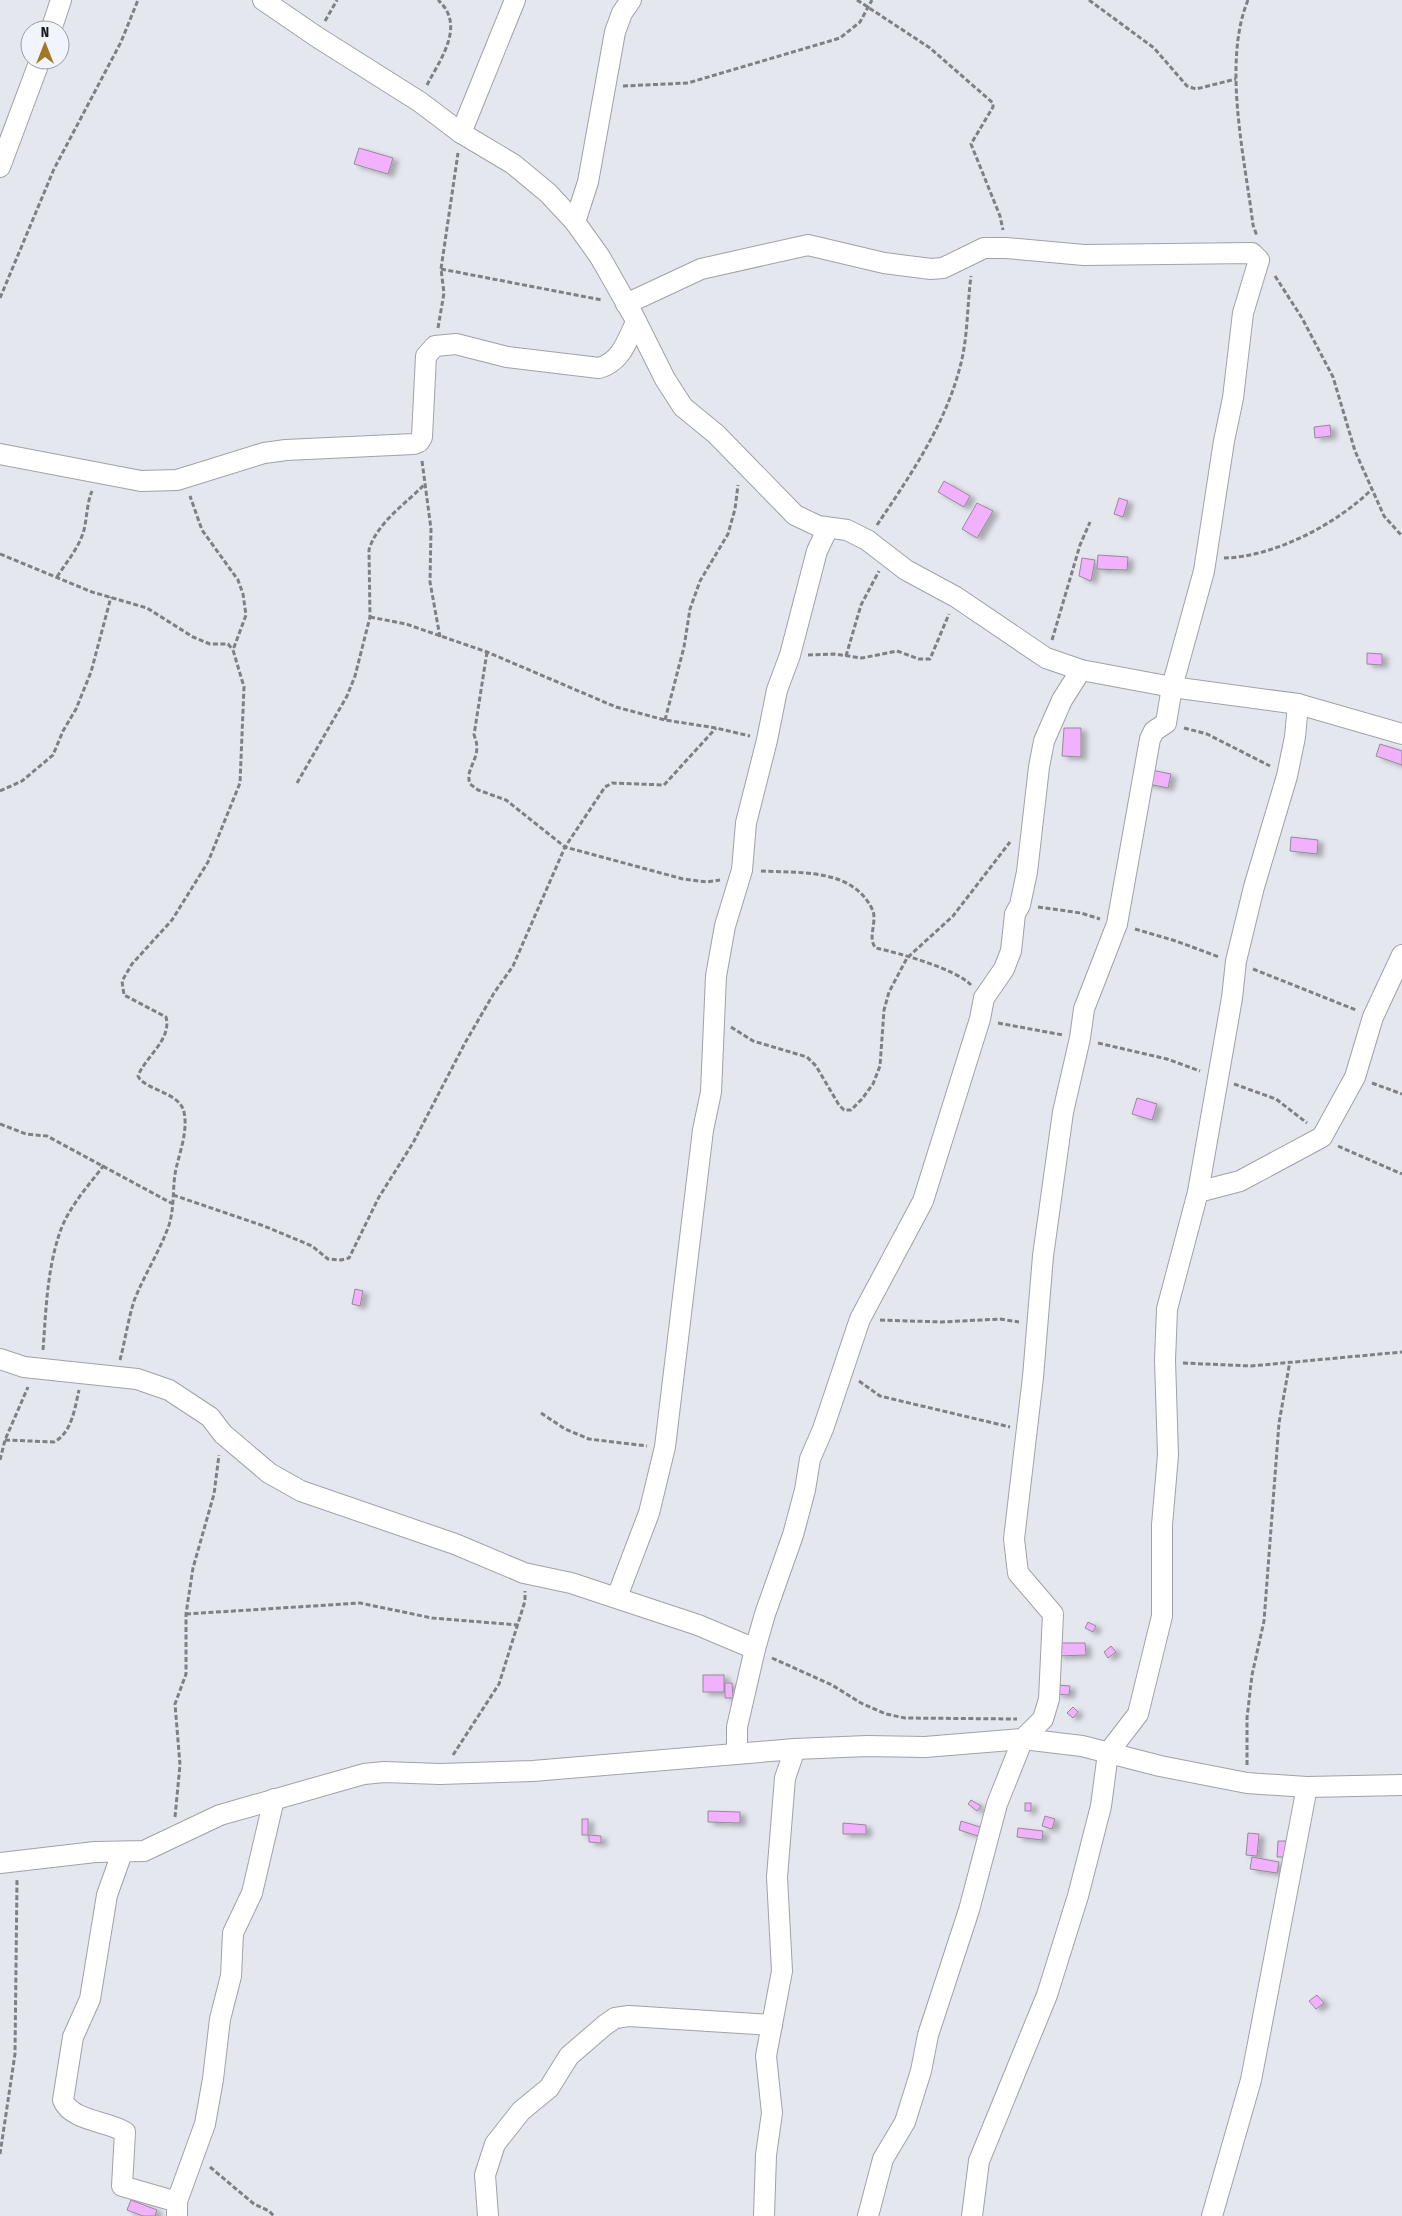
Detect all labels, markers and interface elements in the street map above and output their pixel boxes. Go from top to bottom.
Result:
north arrow [20,20,70,70]
text: N [41,24,49,41]

